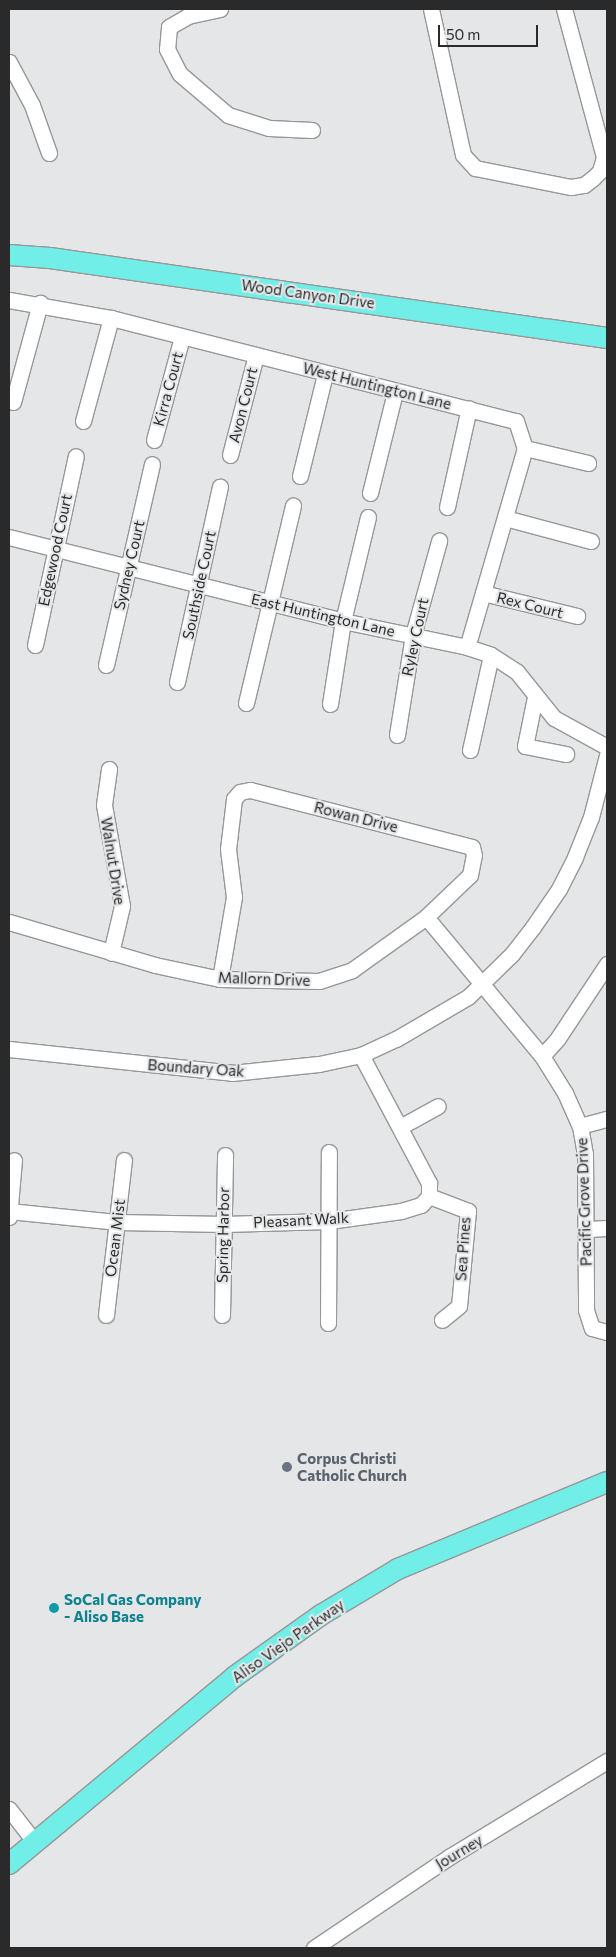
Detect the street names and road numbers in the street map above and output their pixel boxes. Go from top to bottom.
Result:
street label: Wood Canyon Drive [240,276,376,312]
street label: Kirra Court [149,350,187,428]
street label: West Huntington Lane [301,359,453,413]
street label: Avon Court [225,365,261,445]
street label: Edgewood Court [34,492,76,608]
street label: Sydney Court [110,518,148,612]
street label: Southside Court [179,529,219,641]
street label: Rex Court [495,588,565,622]
street label: East Huntington Lane [249,590,397,640]
street label: Ryley Court [398,596,432,678]
street label: Rowan Drive [312,798,400,836]
street label: Walnut Drive [97,816,129,906]
street label: Mallorn Drive [218,968,310,990]
street label: Boundary Oak [147,1056,245,1080]
street label: Pacific Grove Drive [573,1137,595,1267]
street label: Spring Harbor [213,1187,233,1283]
street label: Ocean Mist [101,1198,129,1278]
street label: Pleasant Walk [253,1209,349,1231]
street label: Sea Pines [452,1216,474,1282]
street label: Aliso Viejo Parkway [228,1595,348,1687]
street label: Journey [432,1831,486,1873]

